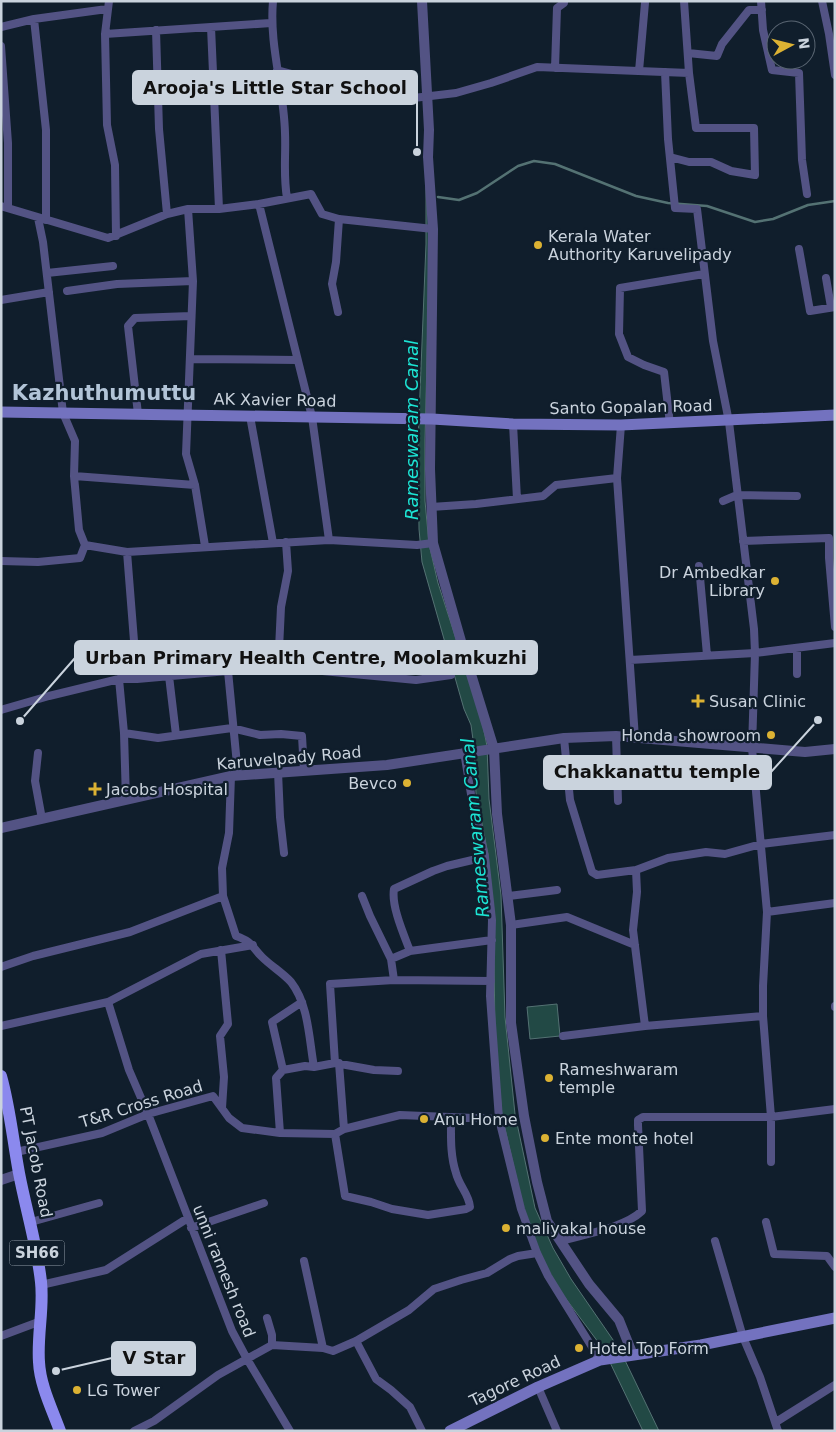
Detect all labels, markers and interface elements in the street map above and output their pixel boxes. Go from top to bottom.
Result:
north arrow [766,20,816,70]
text: N [795,37,813,50]
callout: Arooja's Little Star School [133,71,417,104]
text: Arooja's Little Star School [143,77,407,98]
place label: Kerala Water Authority Karuvelipady [548,227,732,264]
marker: Kerala Water Authority Karuvelipady [532,239,544,251]
water label: Rameswaram Canal [401,340,422,520]
district label: Kazhuthumuttu [12,381,196,405]
street label: AK Xavier Road [213,389,337,411]
street label: Santo Gopalan Road [549,396,713,418]
place label: Dr Ambedkar Library [659,563,765,600]
marker: Dr Ambedkar Library [769,575,781,587]
callout: Urban Primary Health Centre, Moolamkuzhi [75,641,537,674]
text: Urban Primary Health Centre, Moolamkuzhi [85,647,527,668]
place label: Susan Clinic [709,692,806,711]
marker: Susan Clinic [691,694,705,708]
place label: Honda showroom [621,726,761,745]
marker: Honda showroom [765,729,777,741]
water label: Rameswaram Canal [457,737,493,919]
street label: Karuvelpady Road [216,742,362,774]
callout: Chakkanattu temple [544,756,771,789]
text: Chakkanattu temple [554,761,760,782]
place label: Bevco [348,774,397,793]
marker: Bevco [401,777,413,789]
place label: Jacobs Hospital [105,780,228,799]
marker: Jacobs Hospital [88,782,102,796]
place label: Rameshwaram temple [559,1060,678,1097]
marker: Rameshwaram temple [543,1072,555,1084]
street label: T&R Cross Road [76,1076,205,1132]
street label: PT Jacob Road [16,1105,56,1219]
place label: Anu Home [434,1110,518,1129]
marker: Anu Home [418,1113,430,1125]
place label: Ente monte hotel [555,1129,694,1148]
marker: Ente monte hotel [539,1132,551,1144]
street label: unni ramesh road [189,1202,259,1340]
place label: maliyakal house [516,1219,646,1238]
marker: maliyakal house [500,1222,512,1234]
road number: SH66 [10,1240,64,1266]
place label: Hotel Top Form [589,1339,709,1358]
callout: V Star [112,1342,195,1375]
marker: Hotel Top Form [573,1342,585,1354]
text: V Star [123,1347,186,1368]
street label: Tagore Road [466,1352,564,1411]
place label: LG Tower [87,1381,160,1400]
marker: LG Tower [71,1384,83,1396]

